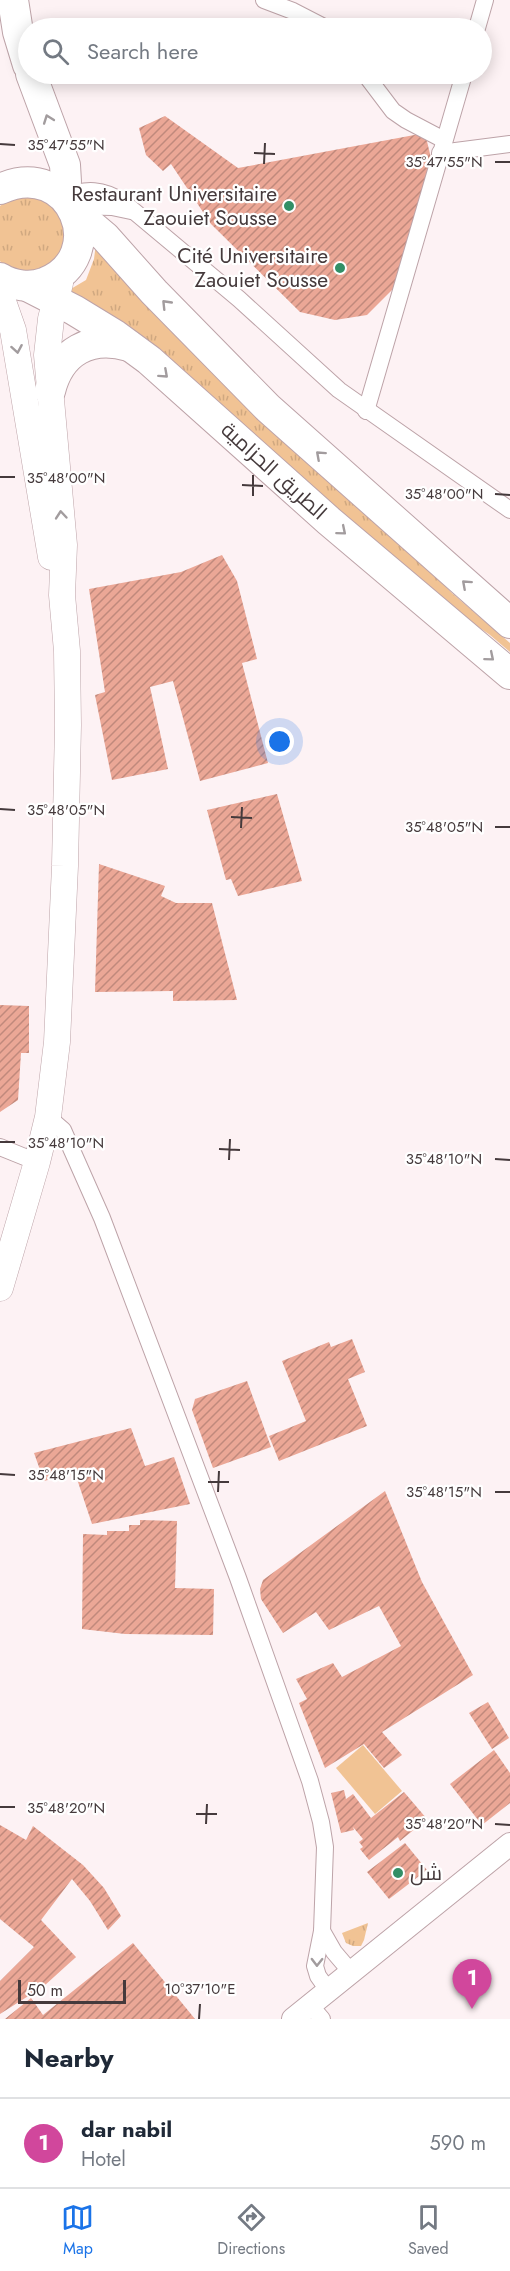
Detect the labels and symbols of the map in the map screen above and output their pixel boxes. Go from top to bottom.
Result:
one-way arrow [42,114,55,125]
text: 35°47'55"N [27,134,105,156]
text: 35°47'55"N [405,151,483,173]
place label: Restaurant Universitaire Zaouiet Sousse [71,179,277,233]
marker: Restaurant Universitaire Zaouiet Sousse [282,199,296,213]
place label: Cité Universitaire Zaouiet Sousse [177,241,328,295]
marker: Cité Universitaire Zaouiet Sousse [333,261,347,275]
one-way arrow [162,301,173,312]
one-way arrow [10,344,23,354]
one-way arrow [158,367,168,378]
street label: الطريق الحزامية [214,415,334,527]
one-way arrow [317,451,327,462]
text: 35°48'00"N [27,467,105,489]
text: 35°48'00"N [405,483,483,505]
one-way arrow [55,511,68,520]
one-way arrow [335,524,346,535]
one-way arrow [462,580,473,591]
one-way arrow [483,650,494,661]
your location [265,727,294,756]
text: 35°48'05"N [27,799,105,821]
text: 35°48'05"N [405,816,483,838]
text: 35°48'10"N [28,1132,104,1154]
text: 35°48'10"N [406,1148,482,1170]
text: 35°48'15"N [28,1464,104,1486]
text: 35°48'15"N [406,1481,482,1503]
text: 35°48'20"N [27,1797,105,1819]
text: 35°48'20"N [405,1813,483,1835]
place label: شل [410,1858,442,1888]
marker: شل [391,1866,405,1880]
one-way arrow [311,1958,323,1967]
pin: 1 [452,1960,492,2009]
scale bar [18,1977,126,2004]
text: 10°37'10"E [164,1978,236,2000]

